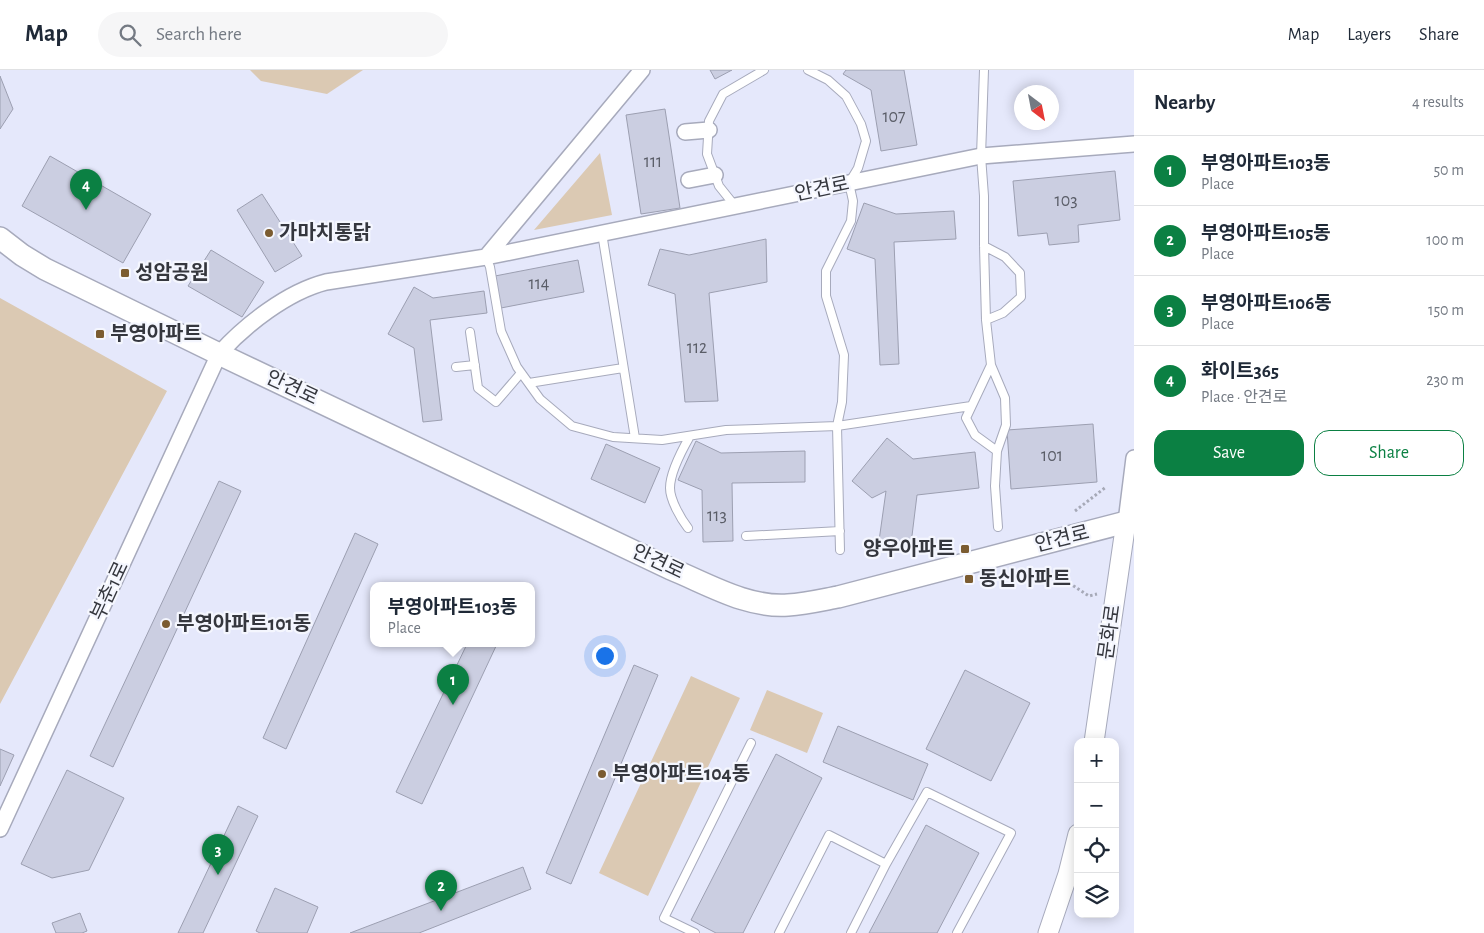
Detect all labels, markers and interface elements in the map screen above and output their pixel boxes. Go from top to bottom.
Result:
search box [98,12,448,57]
icon: search [116,21,144,49]
text: Map [25,22,68,46]
text: Search here [156,25,242,44]
text: Map [1288,26,1319,44]
text: Layers [1347,26,1391,44]
text: Share [1419,26,1459,44]
north arrow [1014,85,1059,130]
text: Nearby [1154,92,1215,113]
text: 4 results [1412,94,1464,110]
house number: 107 [882,108,906,126]
house number: 111 [644,153,662,171]
text: 부영아파트103동 [1201,154,1331,173]
text: 1 [1167,162,1173,178]
text: 50 m [1433,162,1464,178]
pin: 4 [70,169,102,210]
street label: 안견로 [793,173,851,205]
text: Place [1201,176,1234,192]
house number: 103 [1054,192,1078,210]
place label: 가마치통닭 [279,222,372,243]
text: 부영아파트105동 [1201,224,1331,243]
marker: 가마치통닭 [263,227,275,239]
text: 2 [1166,232,1174,248]
text: 100 m [1426,232,1464,248]
text: Place [1201,246,1234,262]
place label: 성암공원 [135,262,209,283]
marker: 성암공원 [119,267,131,279]
house number: 114 [528,275,550,293]
text: 부영아파트106동 [1201,294,1332,313]
text: 3 [1167,302,1173,318]
text: 150 m [1428,302,1464,318]
text: Place [1201,316,1234,332]
place label: 부영아파트 [110,323,202,344]
marker: 부영아파트 [94,328,106,340]
house number: 112 [687,339,707,357]
text: 화이트365 [1201,362,1279,381]
street label: 안견로 [263,366,322,409]
text: 4 [1166,372,1174,388]
text: 230 m [1426,372,1464,388]
text: Place · 안견로 [1201,389,1287,405]
button: Save [1154,430,1304,476]
button: Share [1314,430,1464,476]
house number: 101 [1041,447,1063,465]
house number: 113 [707,507,727,525]
street label: 안견로 [1033,522,1091,555]
place label: 양우아파트 [863,538,955,559]
street label: 안견로 [629,540,688,583]
marker: 양우아파트 [959,543,971,555]
street label: 부춘1로 [87,558,132,623]
place label: 동신아파트 [979,568,1071,589]
marker: 동신아파트 [963,573,975,585]
popup [370,582,535,647]
text: 부영아파트103동 [388,598,517,617]
street label: 문화로 [1095,603,1124,661]
place label: 부영아파트101동 [176,613,311,634]
marker: 부영아파트101동 [160,618,172,630]
text: Place [388,620,421,636]
your location [592,643,618,669]
pin: 1 [437,664,469,705]
map controls [1074,738,1119,918]
button: + [1074,738,1119,783]
place label: 부영아파트104동 [612,763,750,784]
marker: 부영아파트104동 [596,768,608,780]
button: − [1074,783,1119,828]
button: locate [1074,828,1119,873]
pin: 3 [202,834,234,875]
pin: 2 [425,870,457,911]
button: layers [1074,873,1119,918]

